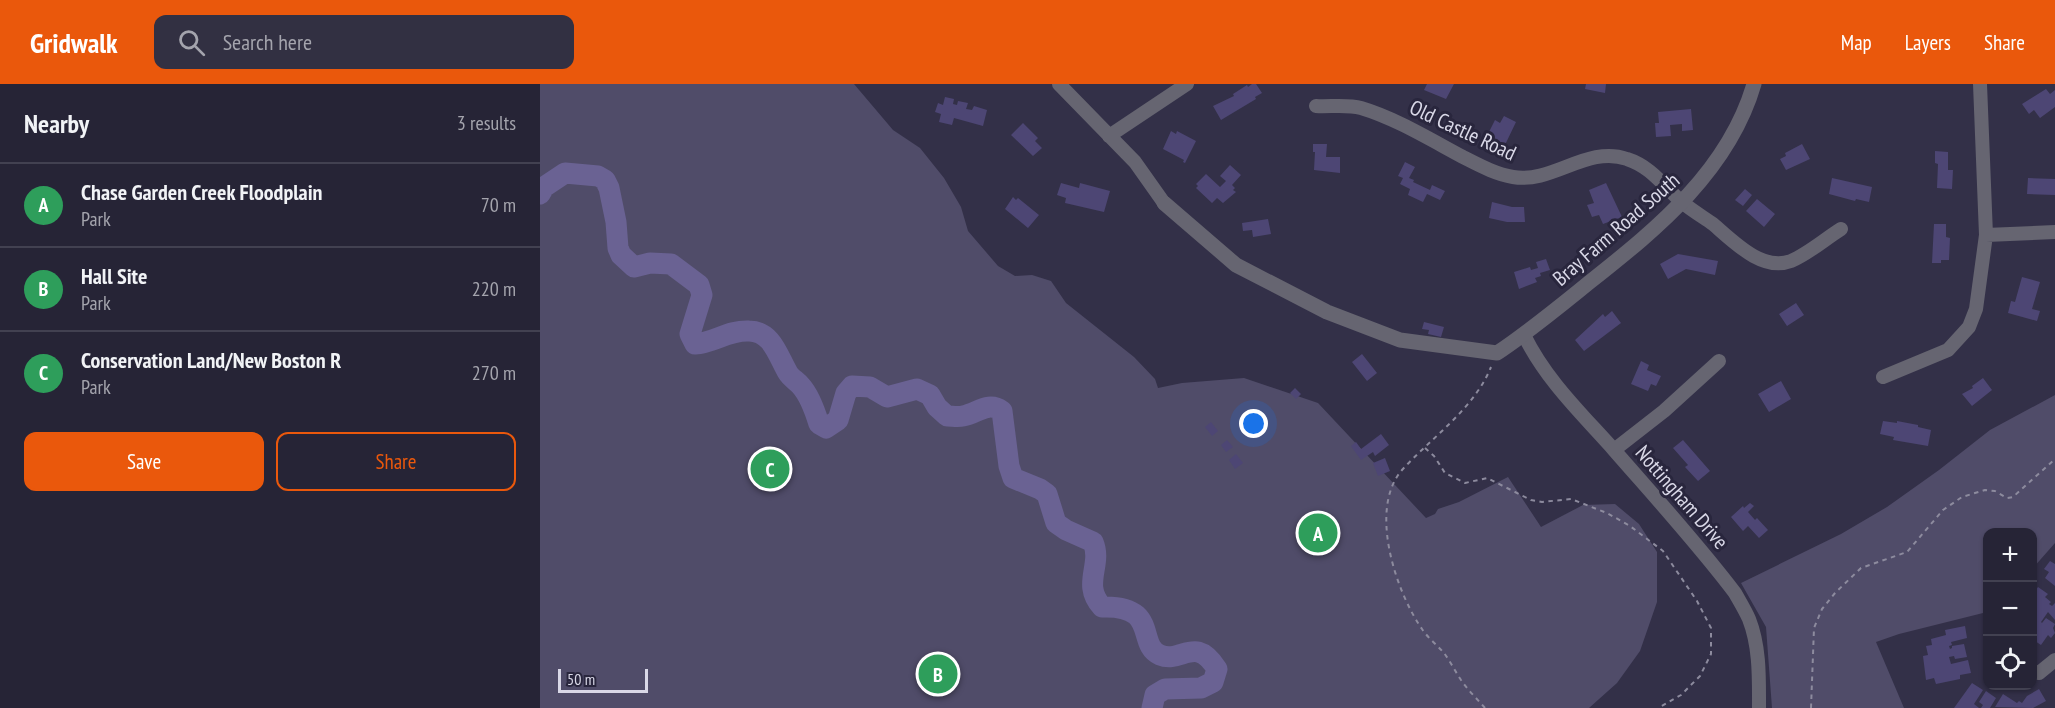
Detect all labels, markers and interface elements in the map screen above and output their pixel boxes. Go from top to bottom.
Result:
search box [154,15,574,69]
text: Gridwalk [30,24,118,61]
icon: search [175,26,208,59]
text: Search here [223,28,312,56]
text: Map [1841,29,1872,56]
text: Layers [1905,29,1951,56]
text: Share [1984,29,2025,56]
street label: Old Castle Road [1405,94,1521,166]
text: Nearby [24,107,89,140]
text: 3 results [457,110,516,136]
street label: Bray Farm Road South [1547,167,1685,291]
text: Chase Garden Creek Floodplain [81,178,323,206]
text: A [38,192,49,218]
text: 70 m [481,192,516,218]
text: Park [81,206,111,232]
text: Hall Site [81,262,147,290]
text: B [39,276,48,302]
text: 220 m [472,276,516,302]
text: Park [81,290,111,316]
text: Conservation Land/New Boston R [81,346,341,374]
text: C [39,360,48,386]
text: 270 m [472,360,516,386]
text: Park [81,374,111,400]
your location [1239,409,1268,438]
button: Save [24,432,264,491]
button: Share [276,432,516,491]
street label: Nottingham Drive [1630,440,1734,554]
pin: C [750,446,790,492]
pin: A [1298,510,1338,556]
map controls [1983,528,2037,690]
button: + [1983,528,2037,582]
button: − [1983,582,2037,636]
button: locate [1983,636,2037,690]
pin: B [918,652,958,696]
scale bar [558,666,648,694]
text: 50 m [567,669,595,689]

